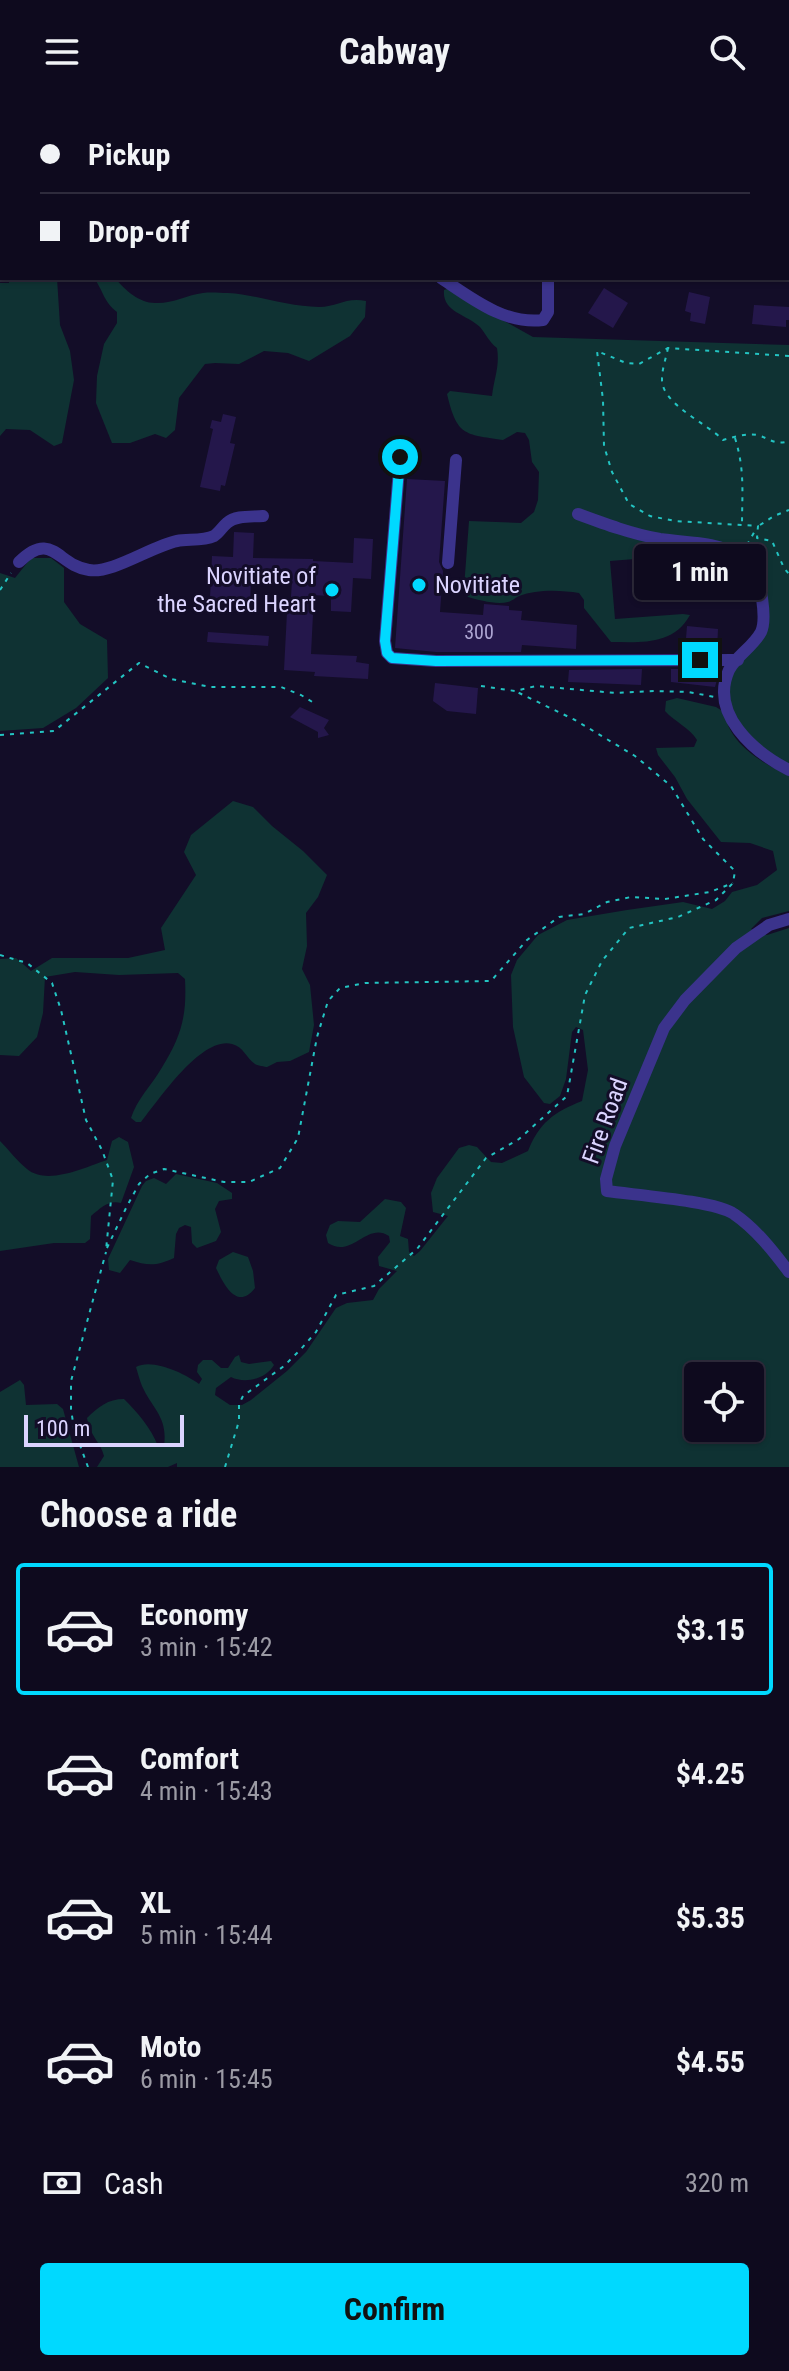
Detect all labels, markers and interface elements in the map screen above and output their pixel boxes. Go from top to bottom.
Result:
icon: menu [40,30,84,74]
icon: search [705,30,749,74]
text: Cabway [339,31,450,73]
text: Pickup [88,137,170,172]
text: Drop-off [88,214,190,249]
route start [382,439,418,475]
callout: 1 min [634,544,766,600]
text: 1 min [671,557,729,587]
place label: Novitiate of the Sacred Heart [157,562,316,618]
place label: Novitiate [435,571,520,599]
marker: Novitiate [410,576,428,594]
marker: Novitiate of the Sacred Heart [323,581,341,599]
house number: 300 [464,620,494,644]
route end [682,642,718,678]
street label: Fire Road [577,1074,633,1168]
map controls [684,1362,764,1442]
button: locate [684,1362,764,1442]
scale bar [24,1411,184,1447]
text: 100 m [36,1416,90,1441]
text: Choose a ride [40,1494,237,1536]
icon: car [44,1593,116,1665]
text: Economy [140,1597,248,1632]
text: $3.15 [676,1612,745,1647]
text: 3 min · 15:42 [140,1632,273,1662]
icon: car [44,1737,116,1809]
text: Comfort [140,1741,239,1776]
text: $4.25 [676,1756,745,1791]
text: 4 min · 15:43 [140,1776,273,1806]
icon: car [44,1881,116,1953]
text: XL [140,1885,171,1920]
text: $5.35 [676,1900,745,1935]
text: 5 min · 15:44 [140,1920,273,1950]
icon: car [44,2025,116,2097]
text: Moto [140,2029,201,2064]
text: $4.55 [676,2044,745,2079]
text: 6 min · 15:45 [140,2064,273,2094]
icon: cash [40,2161,84,2205]
text: Cash [104,2166,164,2201]
text: 320 m [685,2168,749,2198]
button: Confirm [40,2263,749,2355]

